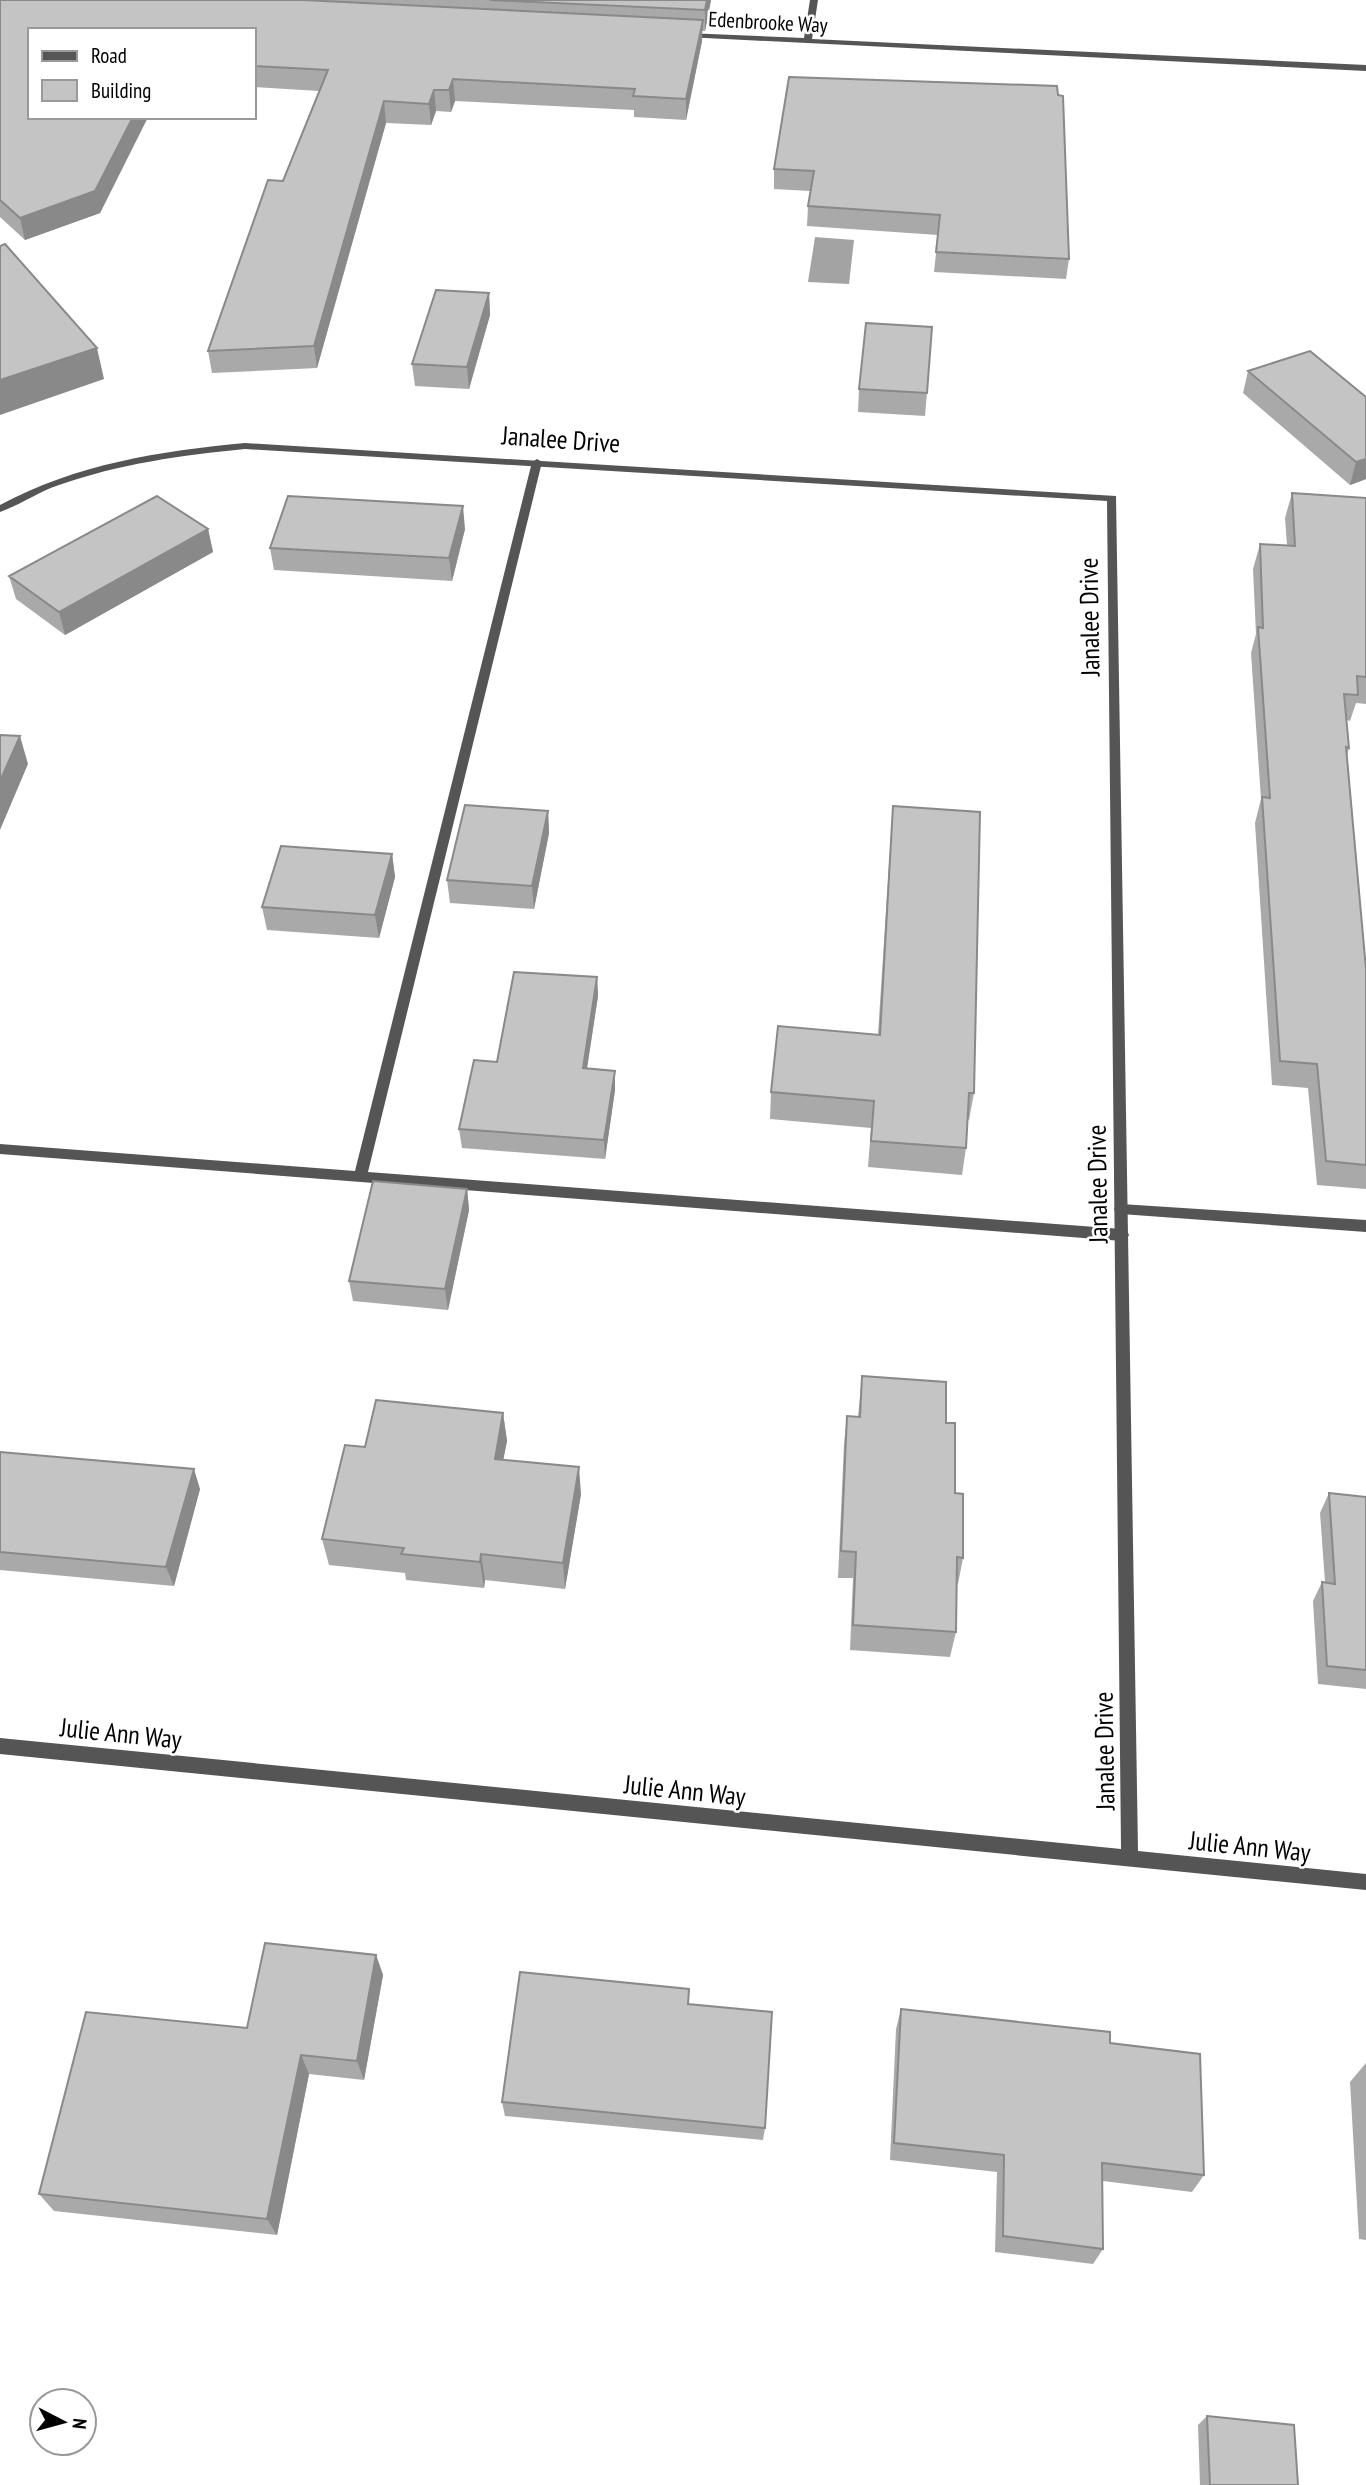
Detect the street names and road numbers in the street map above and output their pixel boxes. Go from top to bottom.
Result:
street label: Edenbrooke Way [708,5,828,39]
street label: Janalee Drive [500,418,621,460]
street label: Janalee Drive [1071,557,1107,678]
street label: Janalee Drive [1079,1124,1115,1245]
street label: Janalee Drive [1086,1691,1122,1812]
street label: Julie Ann Way [58,1710,183,1756]
street label: Julie Ann Way [622,1767,747,1813]
street label: Julie Ann Way [1187,1823,1312,1869]

